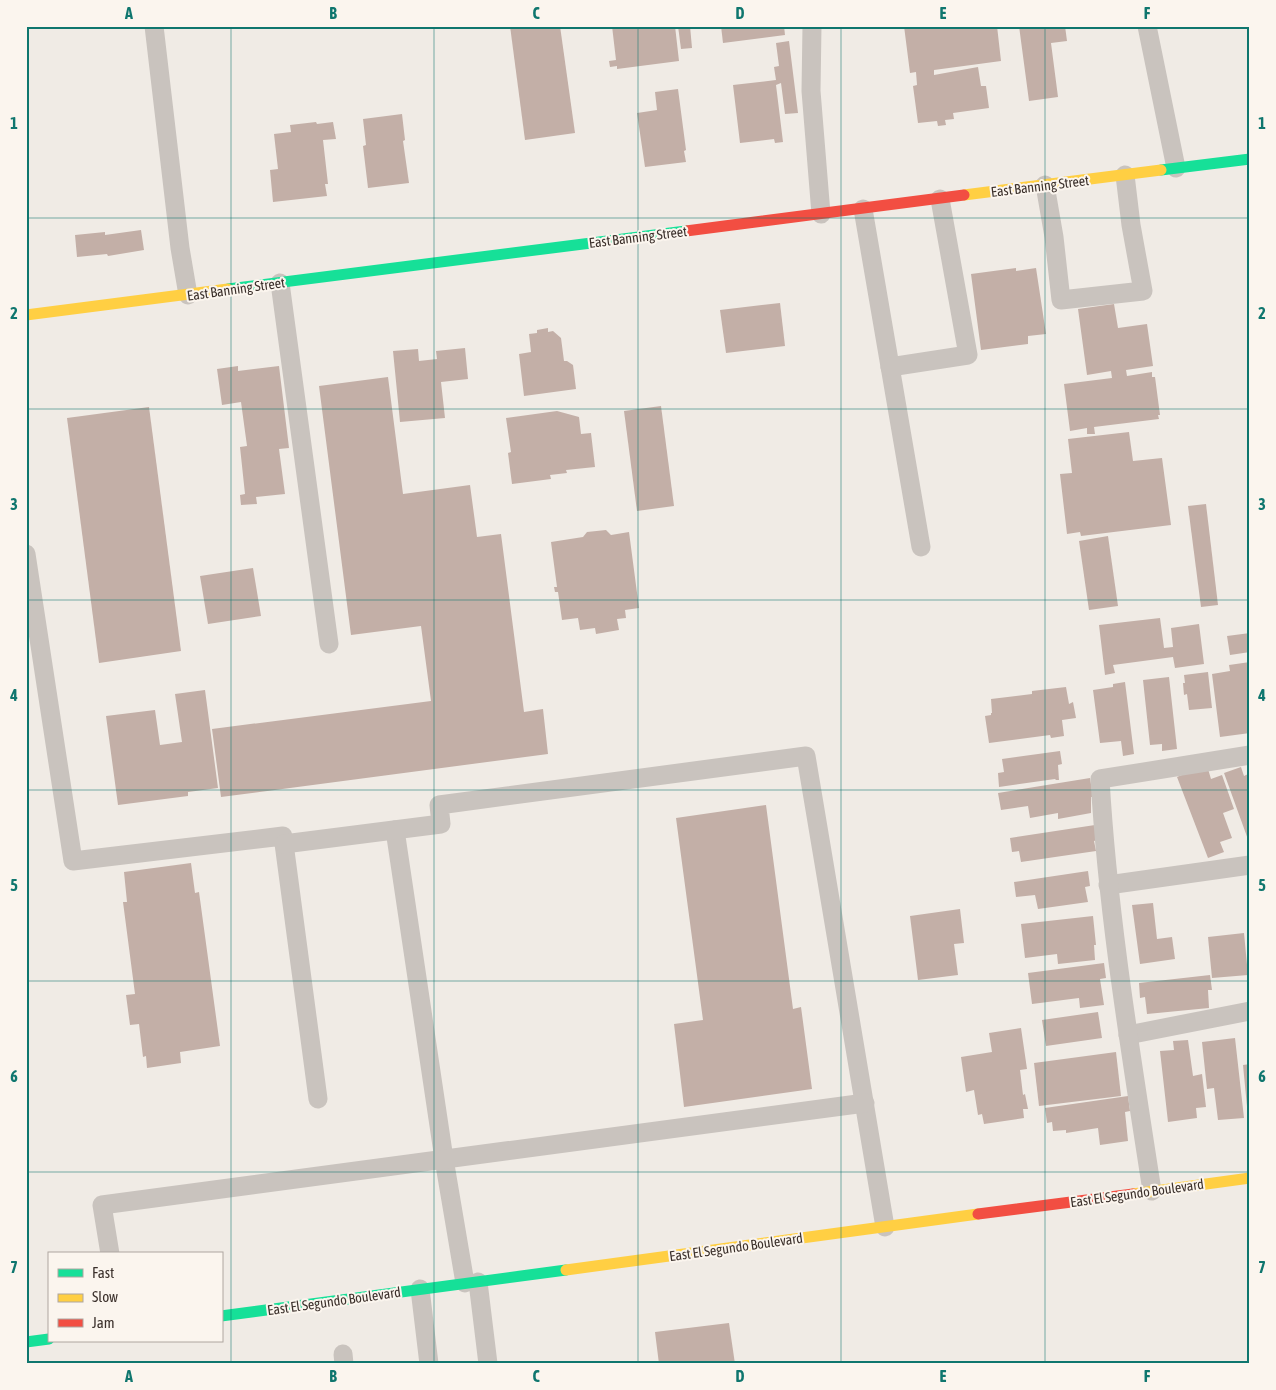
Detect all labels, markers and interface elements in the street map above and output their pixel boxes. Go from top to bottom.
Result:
text: A [124,4,133,22]
text: B [329,4,337,22]
text: C [532,4,540,22]
text: D [736,4,745,22]
text: E [940,4,947,22]
text: F [1144,4,1151,22]
text: 1 [10,114,18,132]
text: 1 [1258,114,1266,132]
street label: East Banning Street [990,172,1090,200]
street label: East Banning Street [588,223,688,251]
street label: East Banning Street [186,274,286,304]
text: 2 [10,304,18,322]
text: 2 [1258,304,1266,322]
text: 3 [10,495,18,513]
text: 3 [1258,495,1266,513]
text: 4 [9,686,18,704]
text: 4 [1257,686,1266,704]
text: 5 [10,876,18,894]
text: 5 [1258,876,1266,894]
text: 6 [10,1067,18,1085]
text: 6 [1258,1067,1266,1085]
street label: East El Segundo Boulevard [1069,1176,1205,1210]
street label: East El Segundo Boulevard [668,1230,804,1264]
legend [48,1252,222,1342]
text: 7 [10,1258,18,1276]
text: 7 [1258,1258,1266,1276]
text: Fast [92,1264,114,1281]
street label: East El Segundo Boulevard [266,1284,402,1318]
text: Slow [92,1288,118,1305]
text: Jam [92,1314,115,1331]
text: A [124,1367,133,1385]
text: B [329,1367,337,1385]
text: C [532,1367,540,1385]
text: D [736,1367,745,1385]
text: E [940,1367,947,1385]
text: F [1144,1367,1151,1385]

